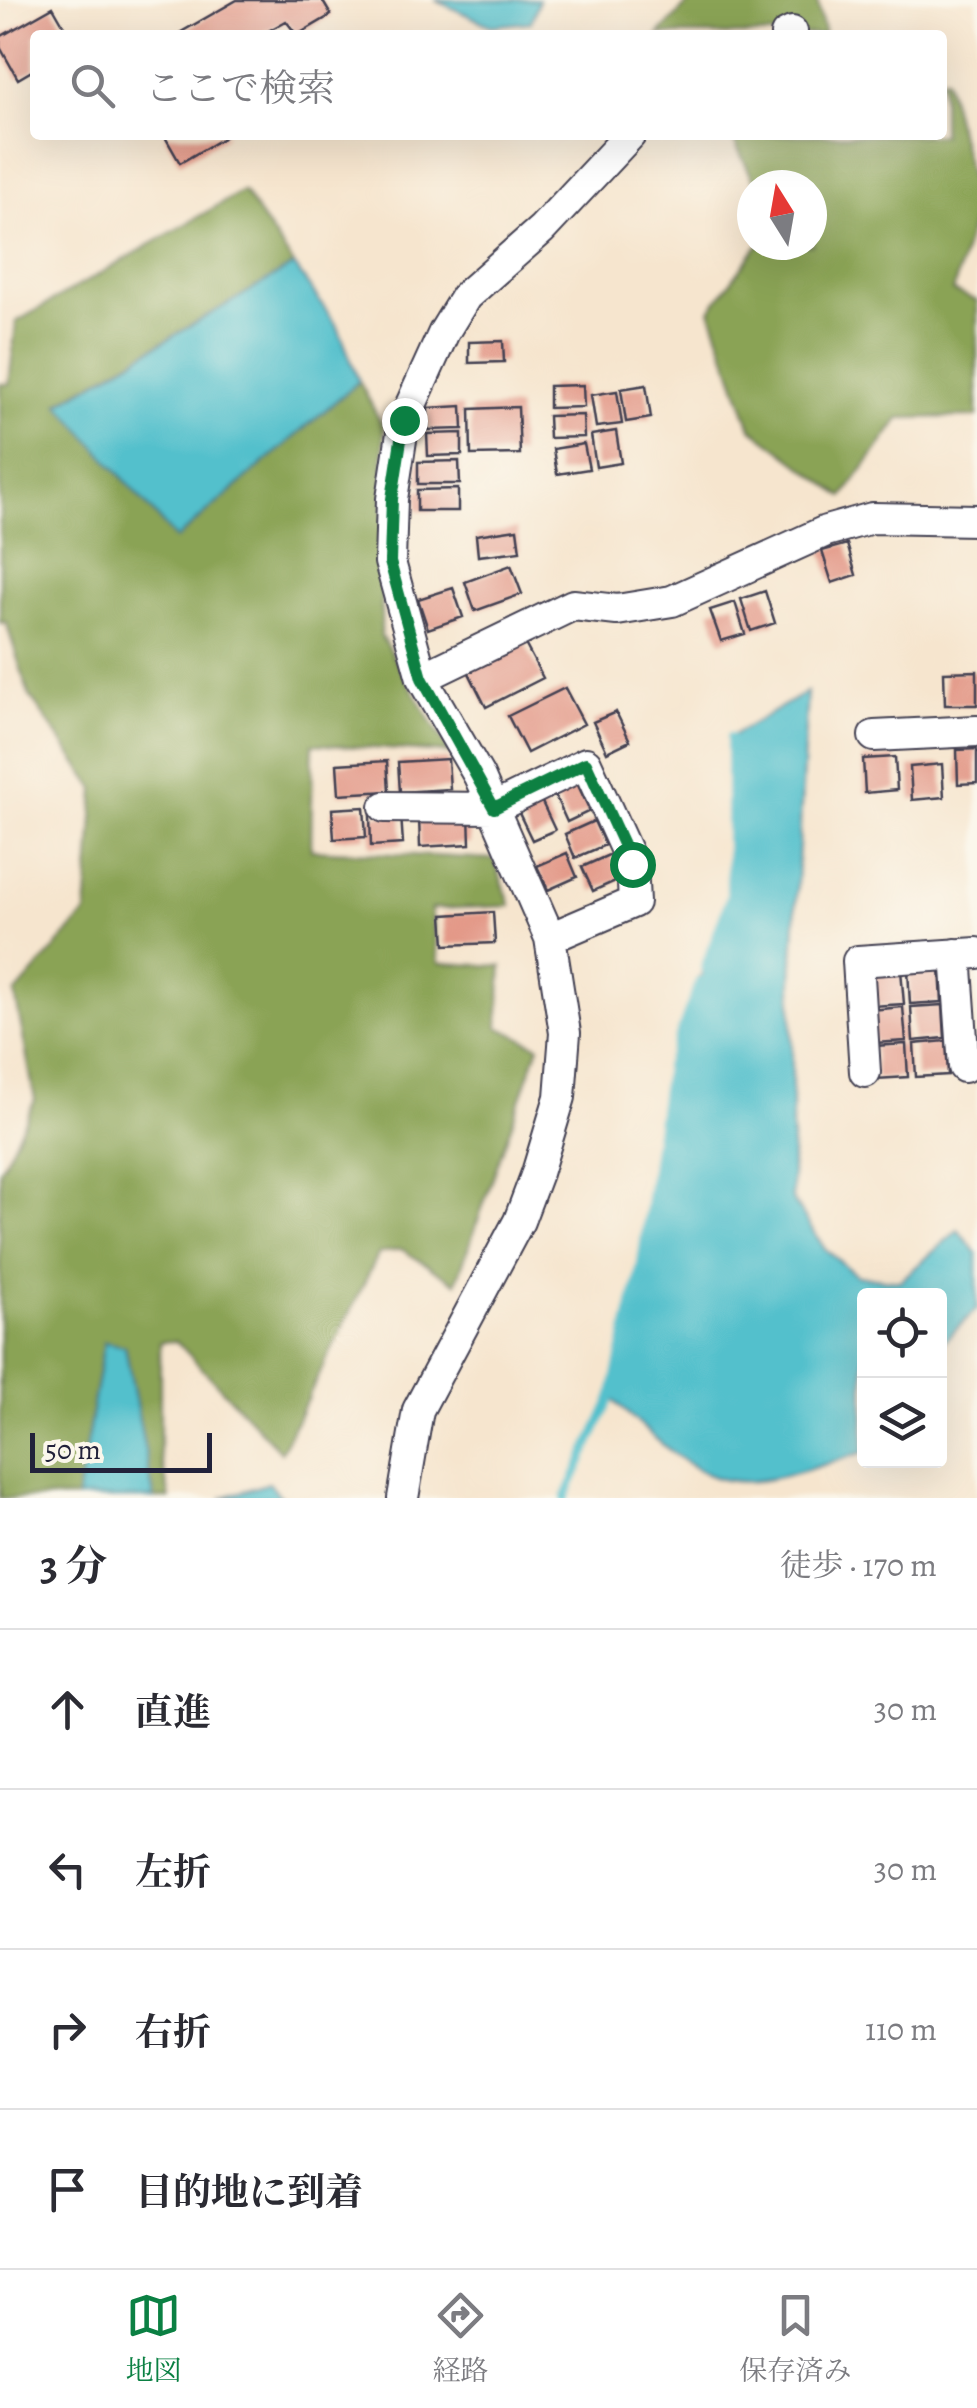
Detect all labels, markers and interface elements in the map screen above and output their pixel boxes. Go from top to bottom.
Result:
search box [30,30,947,140]
icon: search [65,58,120,113]
text: ここで検索 [145,62,335,114]
north arrow [737,170,827,260]
route end [382,398,428,444]
route start [610,842,656,888]
map controls [857,1288,947,1468]
button: locate [857,1288,947,1378]
button: layers [857,1378,947,1468]
scale bar [30,1428,212,1472]
text: 50 m [45,1431,101,1469]
text: 3 分 [40,1537,107,1594]
text: 徒歩 · 170 m [780,1543,937,1587]
icon: ahead [40,1682,95,1737]
text: 直進 [135,1686,211,1738]
text: 30 m [874,1687,937,1731]
icon: left [40,1842,95,1897]
text: 左折 [135,1846,211,1898]
text: 30 m [874,1847,937,1891]
icon: right [40,2002,95,2057]
text: 右折 [135,2006,211,2058]
text: 110 m [865,2007,937,2051]
icon: arrive [40,2162,95,2217]
text: 目的地に到着 [135,2166,363,2218]
tab: 地図 [125,2288,182,2390]
tab: 経路 [432,2288,489,2390]
tab: 保存済み [739,2288,852,2390]

